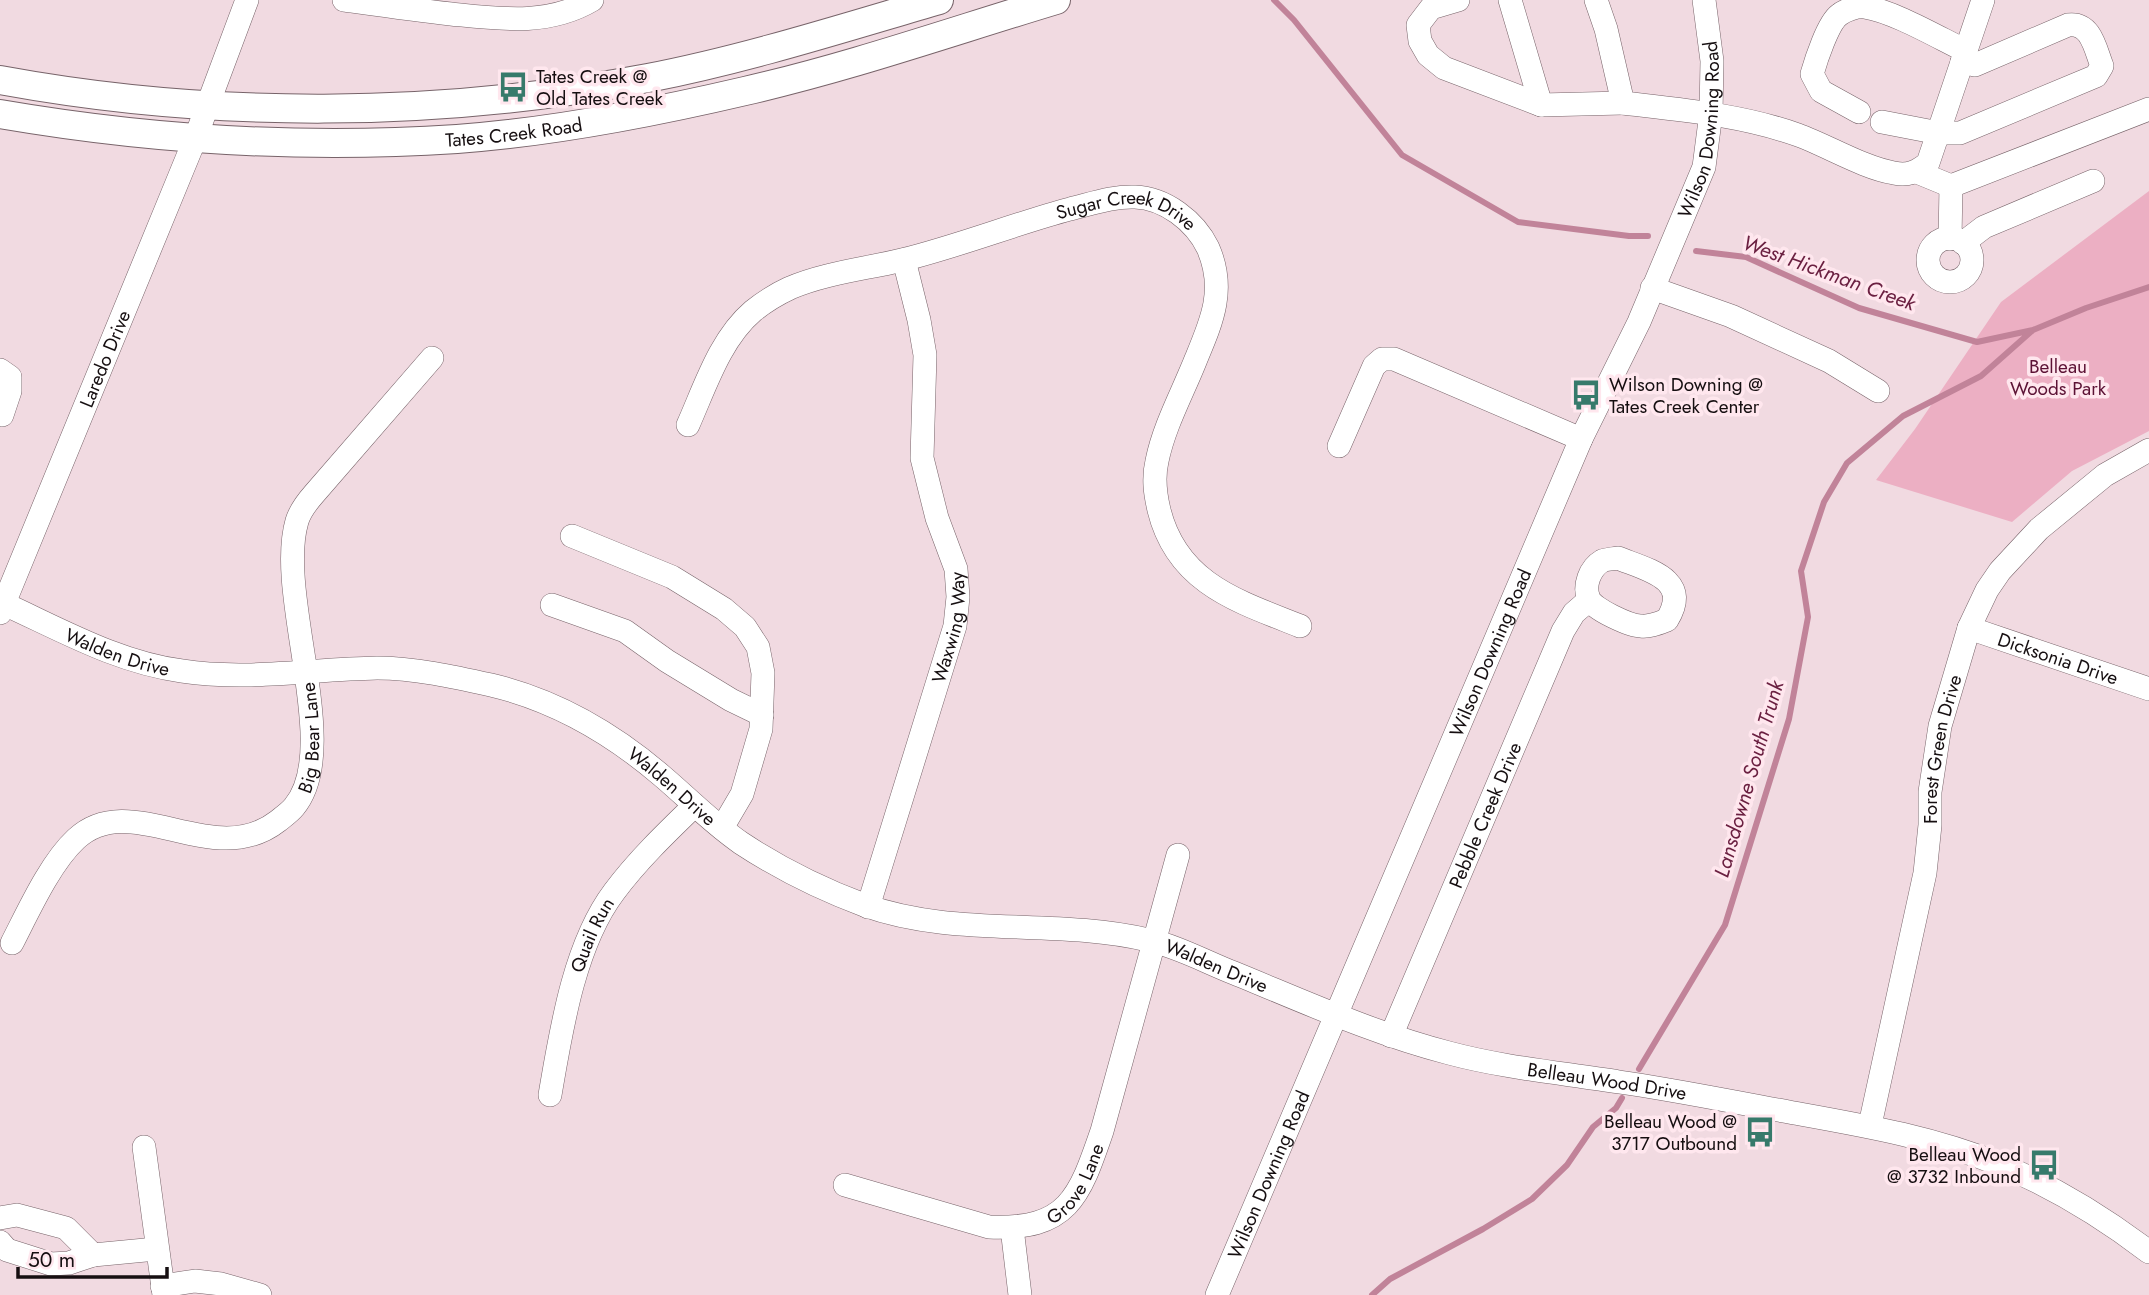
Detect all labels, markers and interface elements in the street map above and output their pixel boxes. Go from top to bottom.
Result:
street label: Wilson Downing Road [1671,40,1725,222]
place label: Tates Creek @ Old Tates Creek [536,63,664,112]
bus stop icon: Tates Creek @ Old Tates Creek [496,70,530,104]
street label: Tates Creek Road [445,111,584,153]
street label: Sugar Creek Drive [1053,183,1203,236]
water label: West Hickman Creek [1738,228,1921,319]
street label: Laredo Drive [73,306,137,411]
park label: Belleau Woods Park [2010,353,2107,402]
place label: Wilson Downing @ Tates Creek Center [1609,371,1763,420]
bus stop icon: Wilson Downing @ Tates Creek Center [1569,378,1603,412]
street label: Wilson Downing Road [1442,564,1538,741]
street label: Waxwing Way [925,570,972,686]
street label: Walden Drive [61,621,172,682]
street label: Dicksonia Drive [1994,625,2122,691]
street label: Forest Green Drive [1917,671,1968,824]
water label: Lansdowne South Trunk [1707,676,1792,881]
street label: Big Bear Lane [291,680,326,797]
street label: Pebble Creek Drive [1442,738,1528,892]
street label: Walden Drive [622,740,722,832]
street label: Quail Run [563,892,620,976]
street label: Walden Drive [1162,932,1272,999]
street label: Belleau Wood Drive [1526,1055,1689,1106]
street label: Wilson Downing Road [1221,1086,1316,1263]
place label: Belleau Wood @ 3717 Outbound [1604,1108,1737,1157]
bus stop icon: Belleau Wood @ 3717 Outbound [1743,1115,1777,1149]
street label: Grove Lane [1041,1139,1110,1230]
place label: Belleau Wood @ 3732 Inbound [1887,1141,2021,1190]
bus stop icon: Belleau Wood @ 3732 Inbound [2027,1148,2061,1182]
scale bar [18,1236,166,1280]
text: 50 m [28,1245,75,1275]

